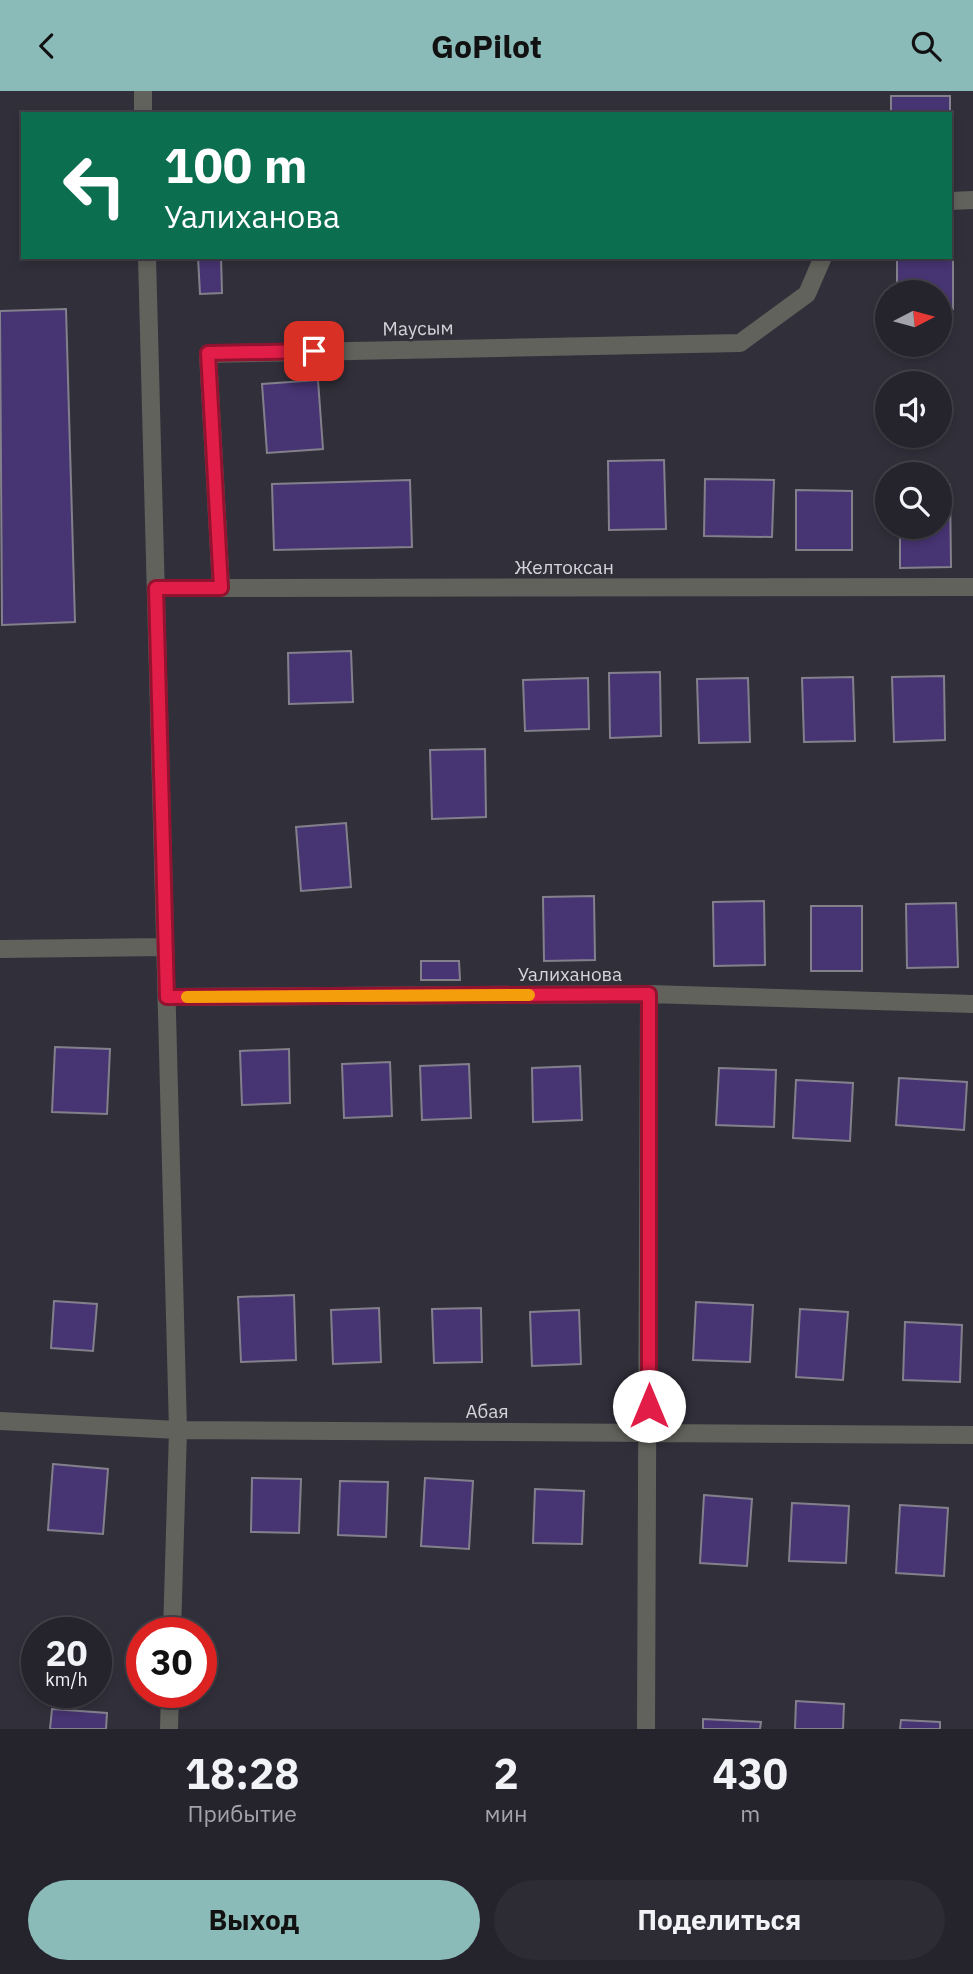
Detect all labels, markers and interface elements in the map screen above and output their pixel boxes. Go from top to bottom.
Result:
text: GoPilot [431,25,542,67]
icon: back [28,27,66,65]
icon: search [907,27,945,65]
text: 100 m [164,133,308,196]
icon: left [49,140,140,231]
text: Уалиханова [164,195,340,237]
north arrow [875,280,952,357]
map controls [875,280,952,539]
street label: Маусым [382,315,454,341]
pin [284,321,344,381]
icon: arrive [295,332,333,370]
button: sound [875,371,952,448]
button: search [875,462,952,539]
street label: Желтоксан [514,555,614,579]
street label: Уалиханова [518,962,622,986]
position arrow [612,1369,686,1443]
street label: Абая [465,1399,509,1423]
speed limit sign: 30 [126,1617,217,1708]
text: 20 [45,1630,88,1676]
text: km/h [45,1668,88,1691]
text: 18:28 [185,1746,300,1801]
text: 2 [493,1746,519,1801]
text: 430 [712,1746,788,1801]
text: Прибытие [188,1798,297,1828]
text: мин [484,1798,528,1828]
text: m [740,1798,760,1828]
button: Выход [28,1880,480,1960]
button: Поделиться [494,1880,945,1960]

